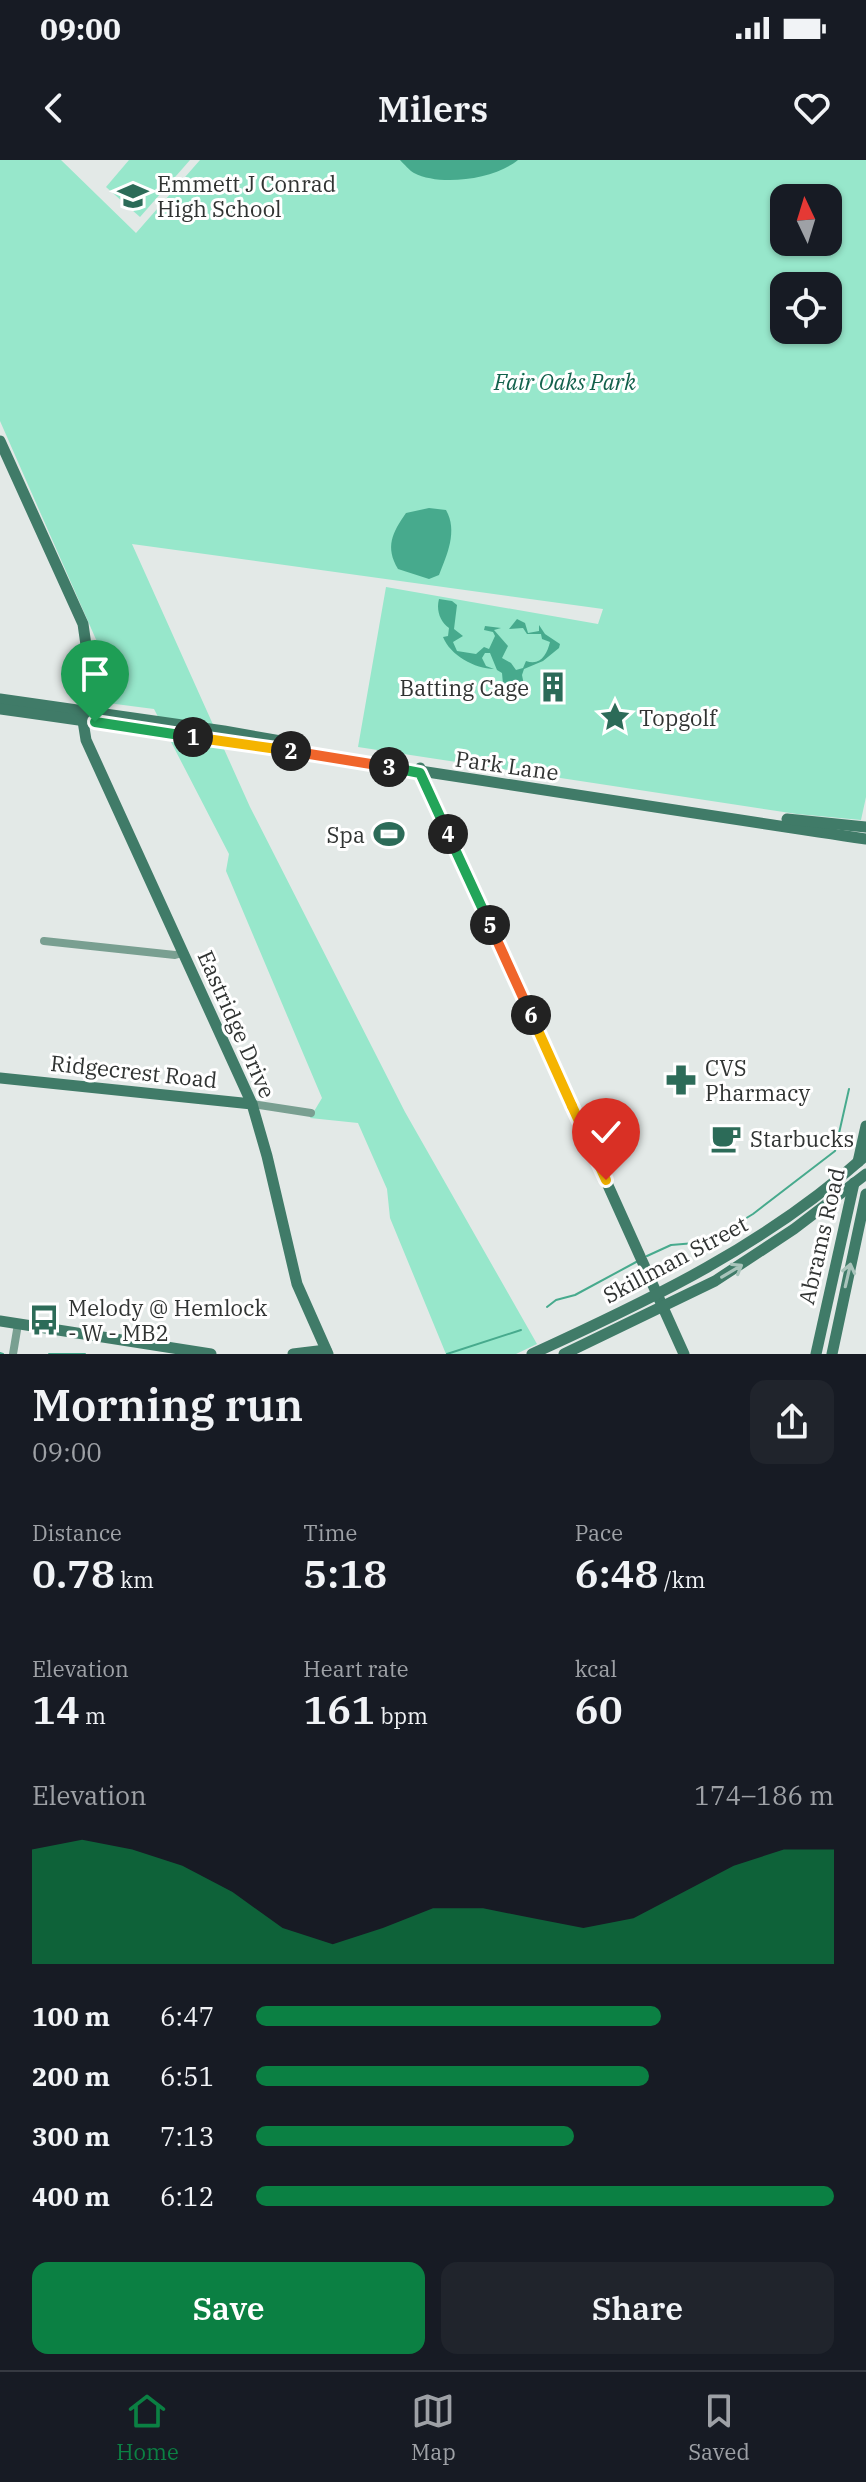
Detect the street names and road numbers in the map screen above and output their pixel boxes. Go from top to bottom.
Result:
street label: Park Lane [453,743,561,787]
street label: Eastridge Drive [191,946,283,1102]
street label: Ridgecrest Road [49,1048,219,1094]
street label: Abrams Road [791,1165,851,1307]
street label: Skillman Street [598,1209,753,1309]

